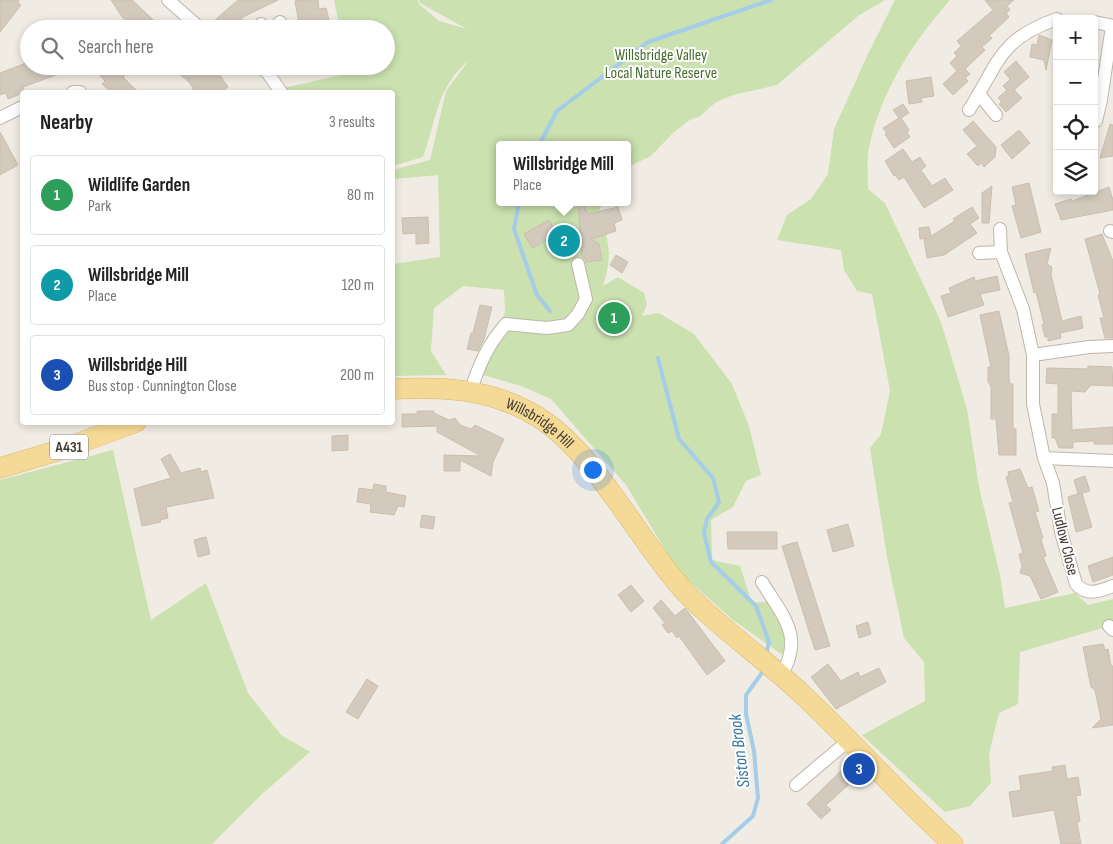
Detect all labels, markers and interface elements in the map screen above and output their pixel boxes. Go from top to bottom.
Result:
map controls [1053,15,1098,195]
button: + [1053,15,1098,60]
search box [20,20,395,75]
icon: search [38,34,66,62]
text: Search here [78,36,154,59]
park label: Willsbridge Valley Local Nature Reserve [605,46,717,83]
button: − [1053,60,1098,105]
button: locate [1053,105,1098,150]
text: Nearby [40,110,93,135]
text: 3 results [329,113,375,132]
popup [496,141,631,206]
button: layers [1053,150,1098,195]
text: Willsbridge Mill [513,153,614,176]
text: Wildlife Garden [88,174,190,197]
text: Place [513,176,542,195]
text: 1 [54,186,60,205]
text: 80 m [347,186,374,205]
text: Park [88,197,111,216]
pin: 2 [548,222,580,260]
text: Willsbridge Mill [88,264,189,287]
text: 2 [53,276,61,295]
text: 120 m [342,276,374,295]
text: Place [88,287,117,306]
pin: 1 [598,299,630,337]
text: Willsbridge Hill [88,354,187,377]
text: 3 [53,366,61,385]
text: 200 m [340,366,374,385]
text: Bus stop · Cunnington Close [88,377,237,396]
street label: Willsbridge Hill [503,394,578,453]
road number: A431 [50,434,88,460]
your location [580,457,606,483]
street label: Ludlow Close [1047,505,1082,578]
water label: Siston Brook [724,712,754,789]
pin: 3 [843,750,875,788]

